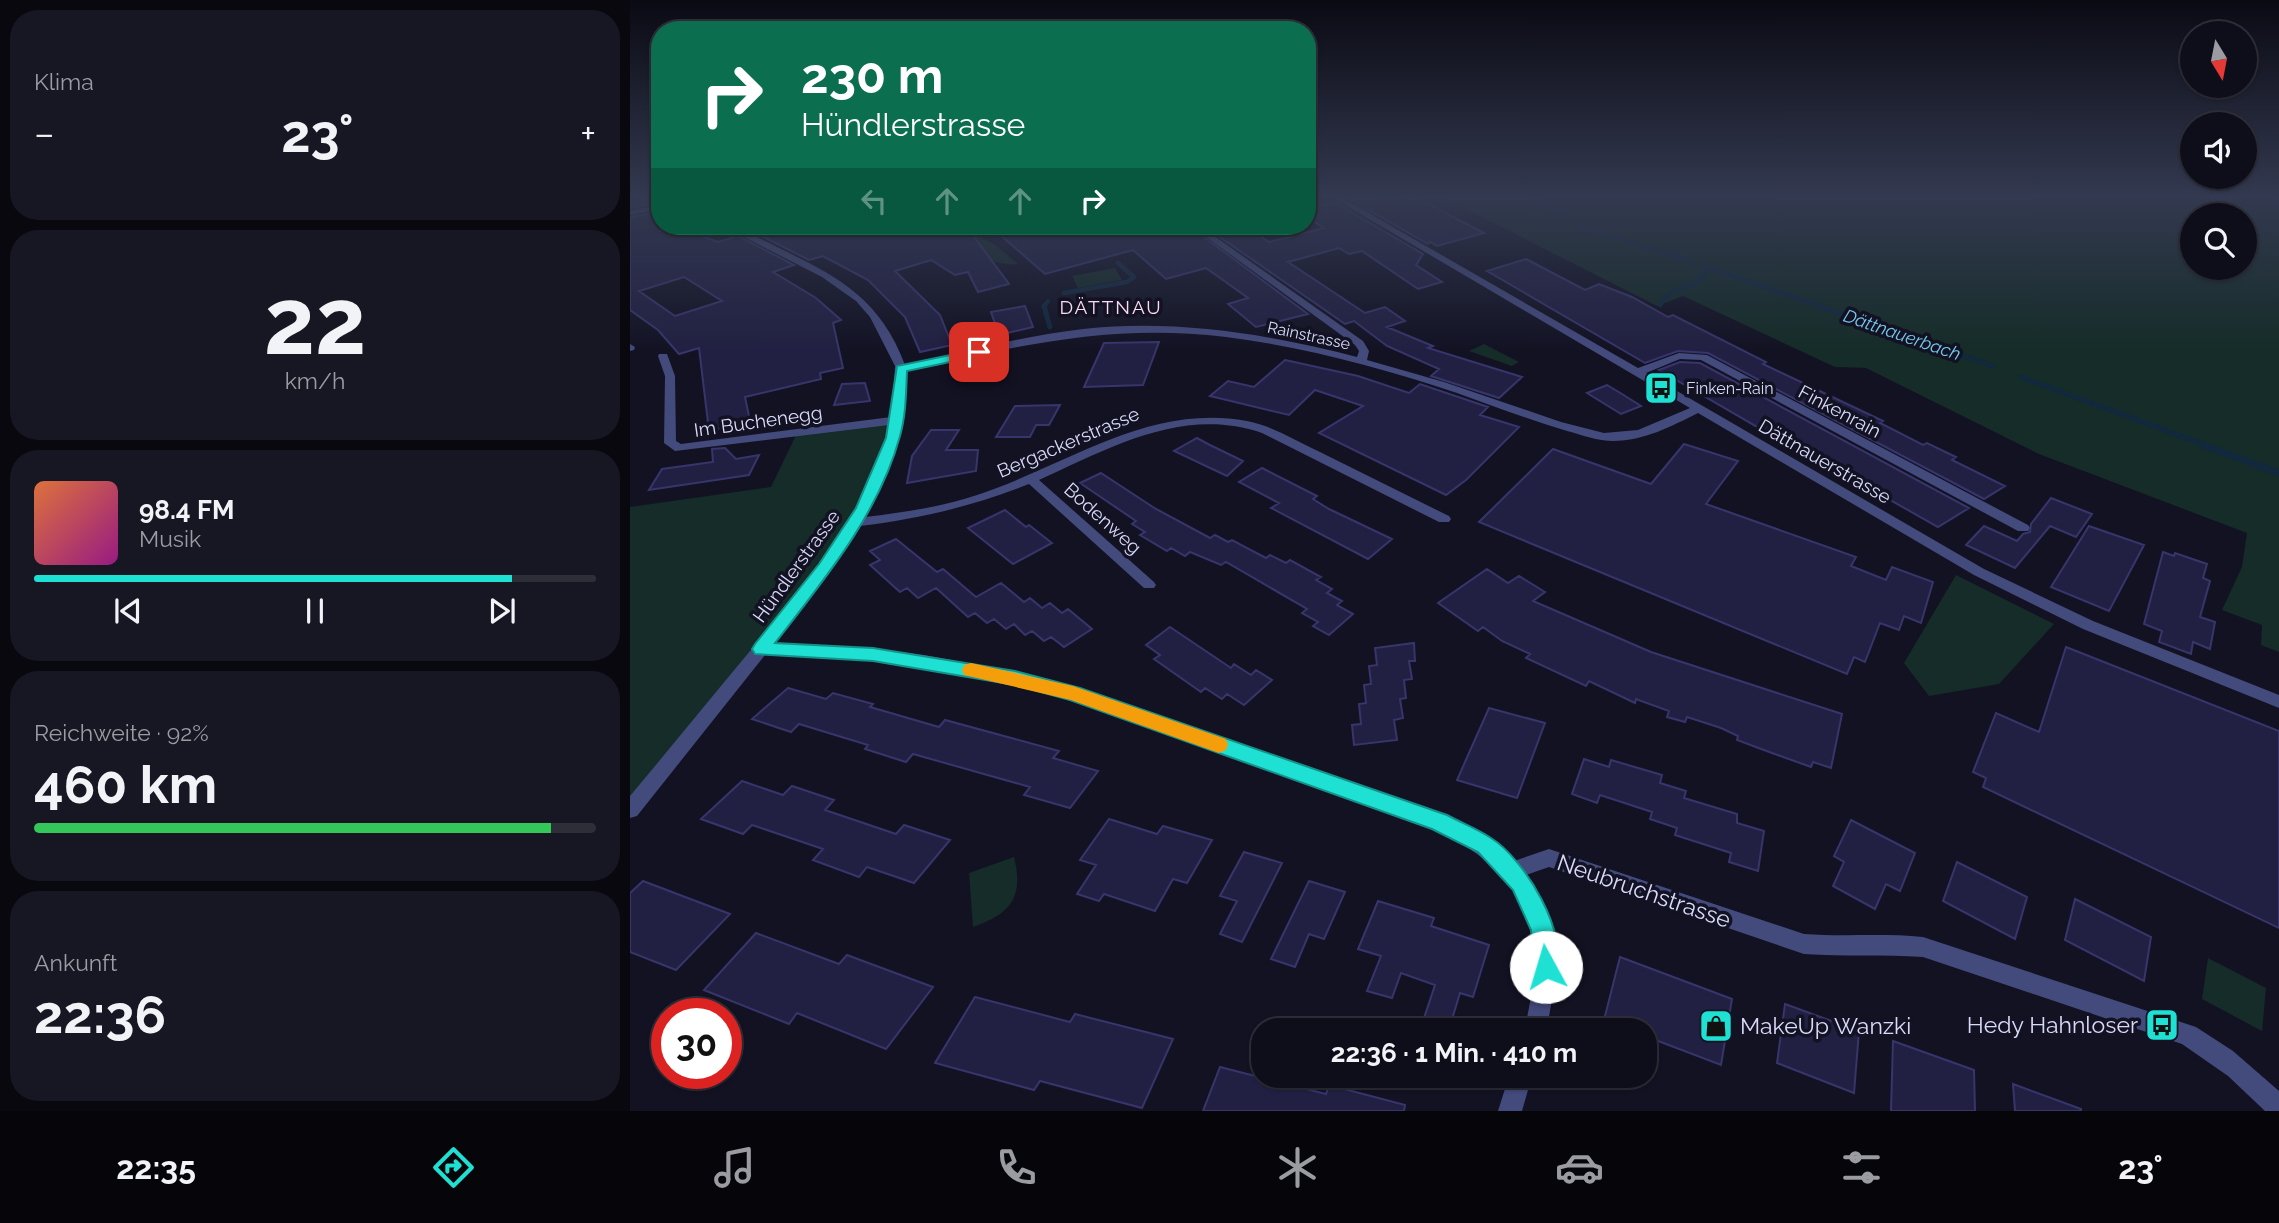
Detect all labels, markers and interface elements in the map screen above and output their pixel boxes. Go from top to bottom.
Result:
north arrow [2180,21,2258,98]
map controls [2180,21,2257,280]
text: 230 m [801,47,943,104]
icon: right [686,49,777,140]
text: Klima [34,68,94,95]
text: 23° [281,103,354,164]
text: Hündlerstrasse [801,106,1025,143]
text: − [34,111,54,156]
text: + [580,111,596,156]
button: sound [2180,112,2257,189]
icon: left [855,182,893,220]
icon: ahead [928,182,966,220]
icon: ahead [1001,182,1039,220]
icon: right [1074,182,1112,220]
button: search [2180,203,2257,280]
text: 22 [264,268,366,375]
district label: DÄTTNAU [1059,296,1163,318]
water label: Dättnauerbach [1841,305,1964,364]
street label: Rainstrasse [1266,317,1352,354]
pin [949,322,1009,382]
icon: arrive [960,333,998,371]
text: km/h [285,367,345,394]
bus stop icon: Finken-Rain [1642,369,1680,407]
place label: Finken-Rain [1686,379,1774,398]
street label: Finkenrain [1795,380,1885,442]
street label: Im Buchenegg [692,401,824,441]
street label: Bergackerstrasse [994,402,1142,482]
street label: Dättnauerstrasse [1755,414,1895,508]
street label: Bodenweg [1060,478,1146,558]
text: 98.4 FM [139,495,234,525]
street label: Hündlerstrasse [748,506,844,626]
text: Musik [139,525,201,552]
icon: previous [109,592,147,630]
icon: pause [296,592,334,630]
icon: next [483,592,521,630]
text: Reichweite · 92% [34,719,209,746]
text: 460 km [34,754,217,815]
street label: Neubruchstrasse [1554,848,1734,933]
position arrow [1509,930,1583,1004]
text: Ankunft [34,949,117,976]
text: 22:36 [34,984,166,1045]
speed limit sign: 30 [651,998,742,1089]
bus stop icon: Hedy Hahnloser [2143,1006,2181,1044]
shop icon: MakeUp Wanzki [1697,1007,1735,1045]
place label: Hedy Hahnloser [1967,1011,2138,1038]
place label: MakeUp Wanzki [1740,1012,1911,1039]
text: 22:36 · 1 Min. · 410 m [1331,1038,1577,1068]
icon: directions [429,1143,478,1192]
icon: music [710,1143,759,1192]
icon: phone [992,1143,1041,1192]
icon: climate [1273,1143,1322,1192]
icon: car [1555,1143,1604,1192]
icon: filters [1837,1143,1886,1192]
text: 22:35 [116,1149,196,1186]
text: 23° [2118,1149,2163,1186]

